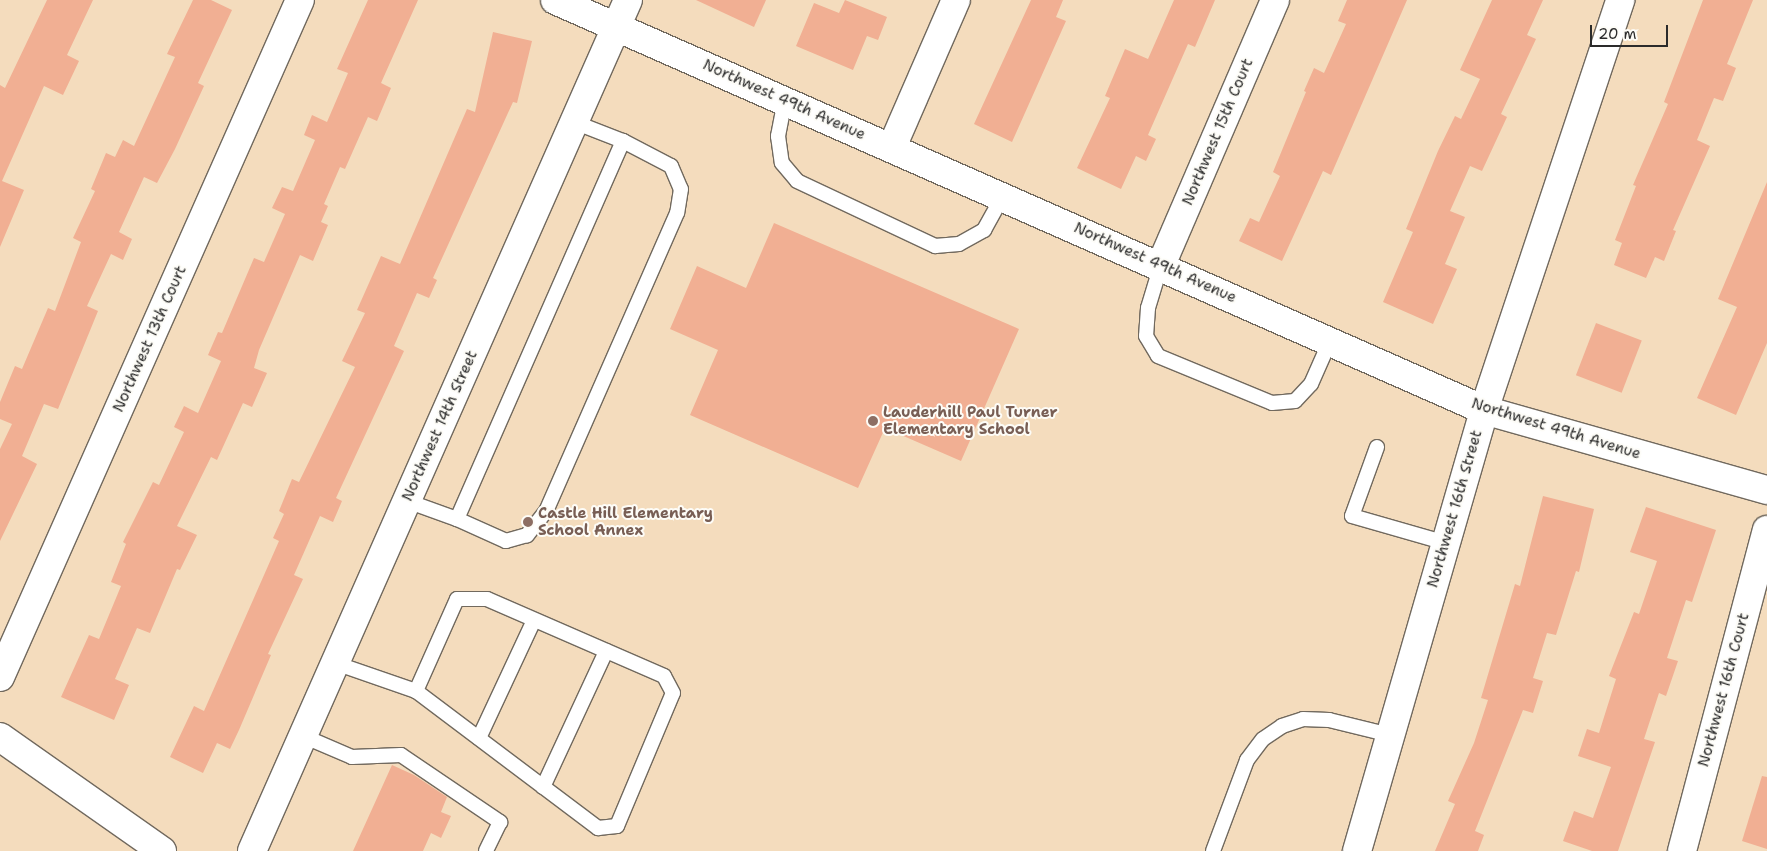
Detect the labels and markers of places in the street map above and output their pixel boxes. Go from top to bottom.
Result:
place label: Lauderhill Paul Turner Elementary School [883,403,1058,438]
marker: Lauderhill Paul Turner Elementary School [867,415,879,427]
place label: Castle Hill Elementary School Annex [538,504,713,539]
marker: Castle Hill Elementary School Annex [522,516,534,528]

